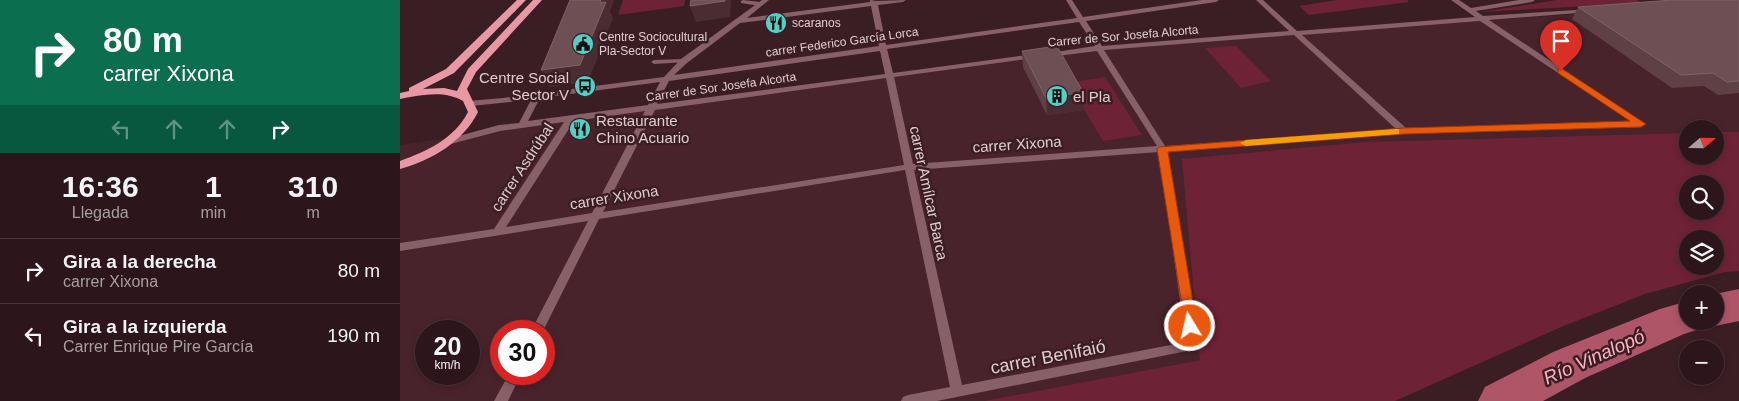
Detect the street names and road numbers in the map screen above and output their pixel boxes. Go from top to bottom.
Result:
street label: Carrer de Sor Josefa Alcorta [1047,22,1199,50]
street label: carrer Federico García Lorca [765,24,920,60]
street label: Carrer de Sor Josefa Alcorta [645,69,797,104]
street label: carrer Asdrúbal [487,120,557,214]
street label: carrer Amílcar Barca [906,124,952,262]
street label: carrer Xixona [972,132,1063,156]
street label: carrer Xixona [569,182,660,212]
street label: carrer Benifaió [989,336,1107,378]

